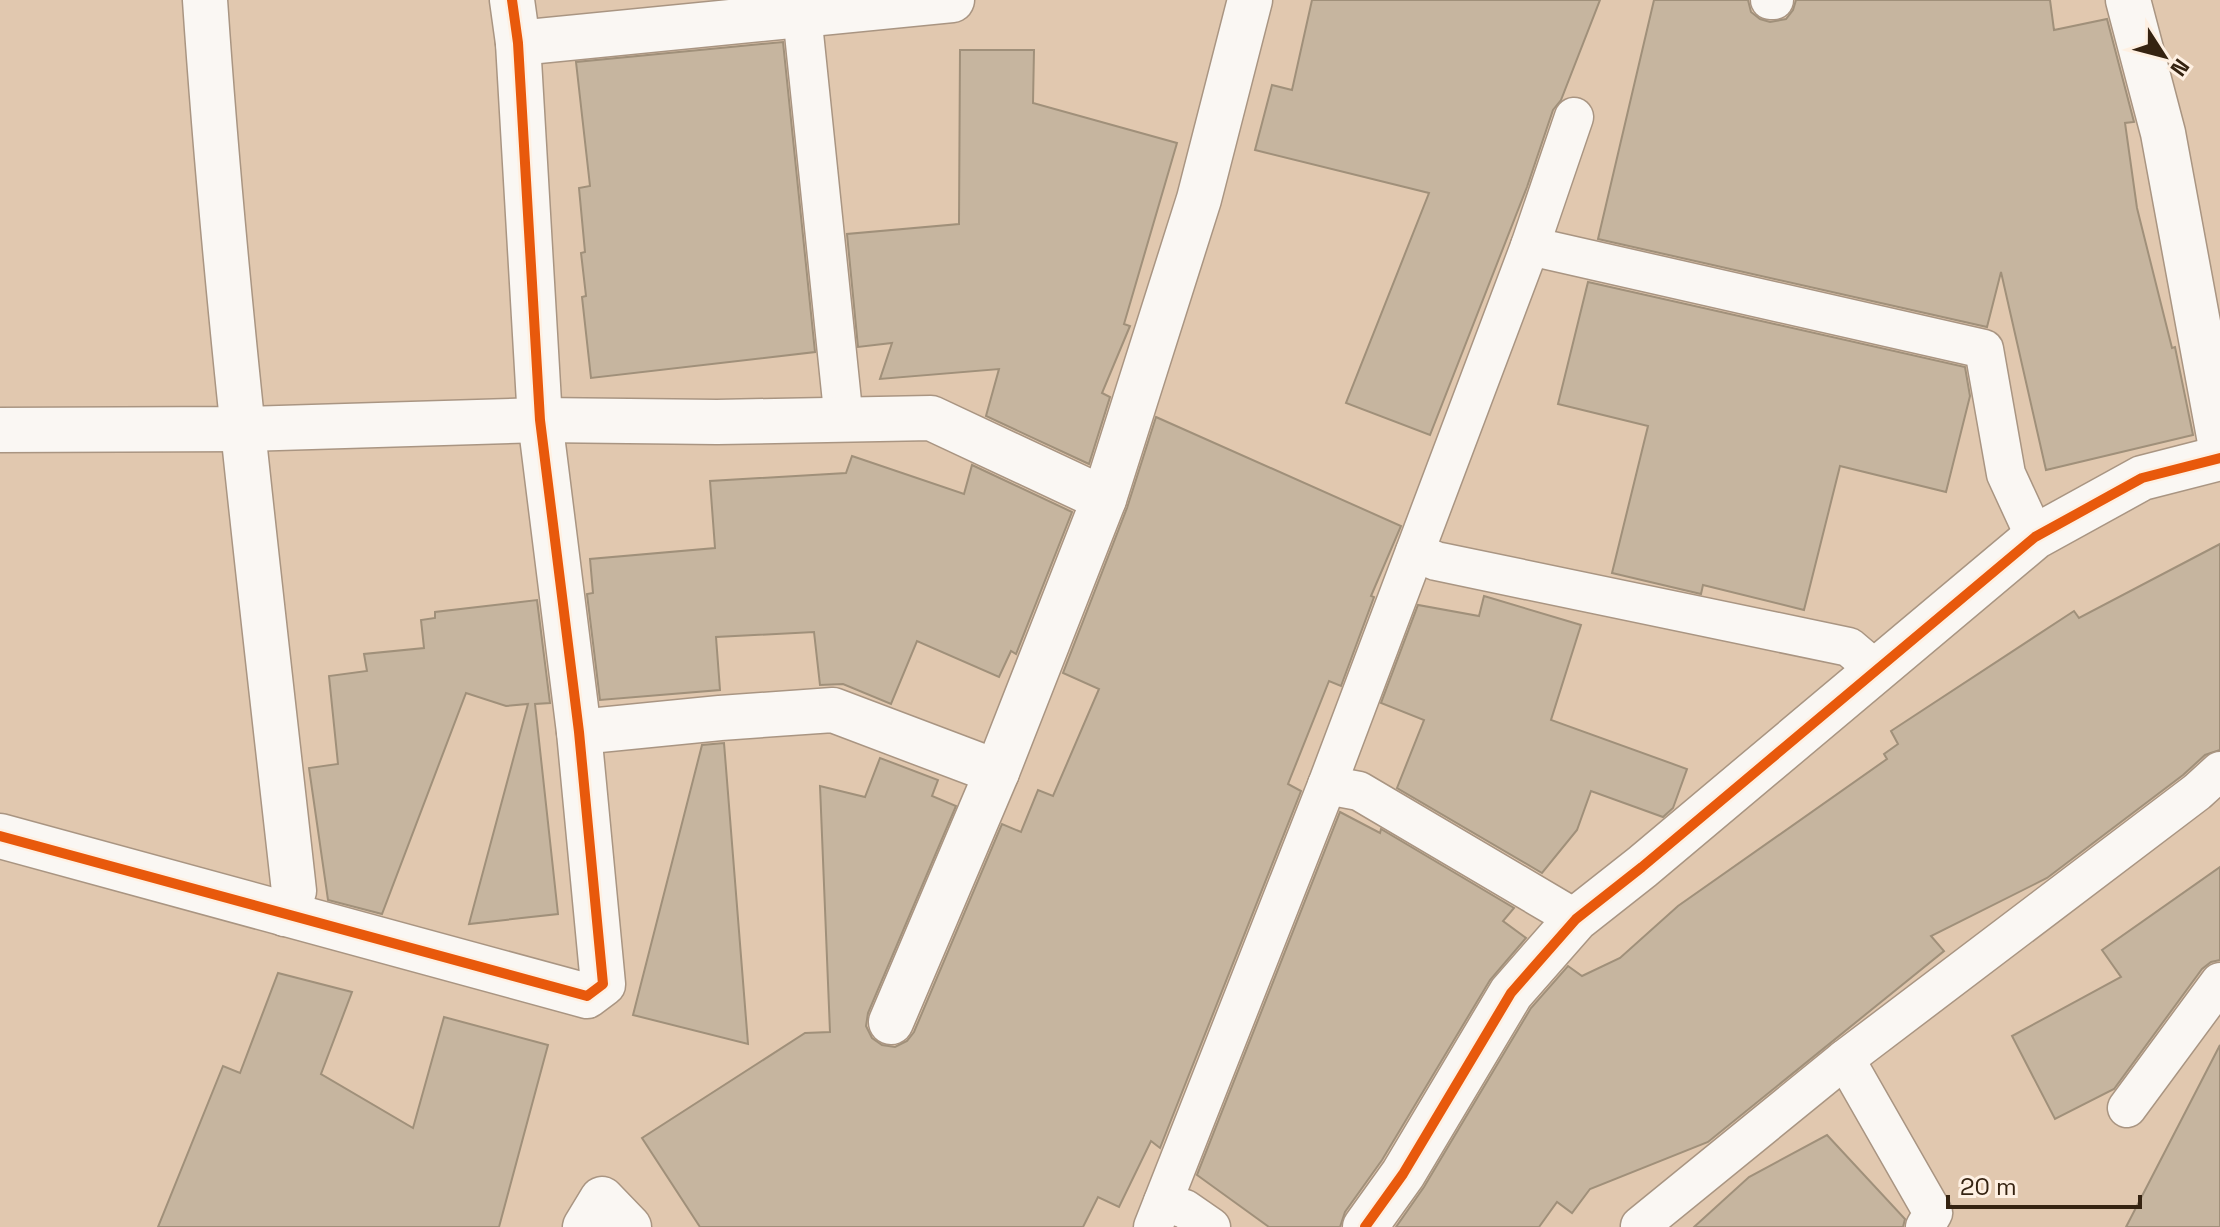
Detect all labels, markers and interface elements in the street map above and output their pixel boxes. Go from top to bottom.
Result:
north arrow [2124,16,2204,96]
text: N [2165,54,2196,82]
scale bar [1948,1159,2140,1209]
text: 20 m [1960,1171,2017,1202]

